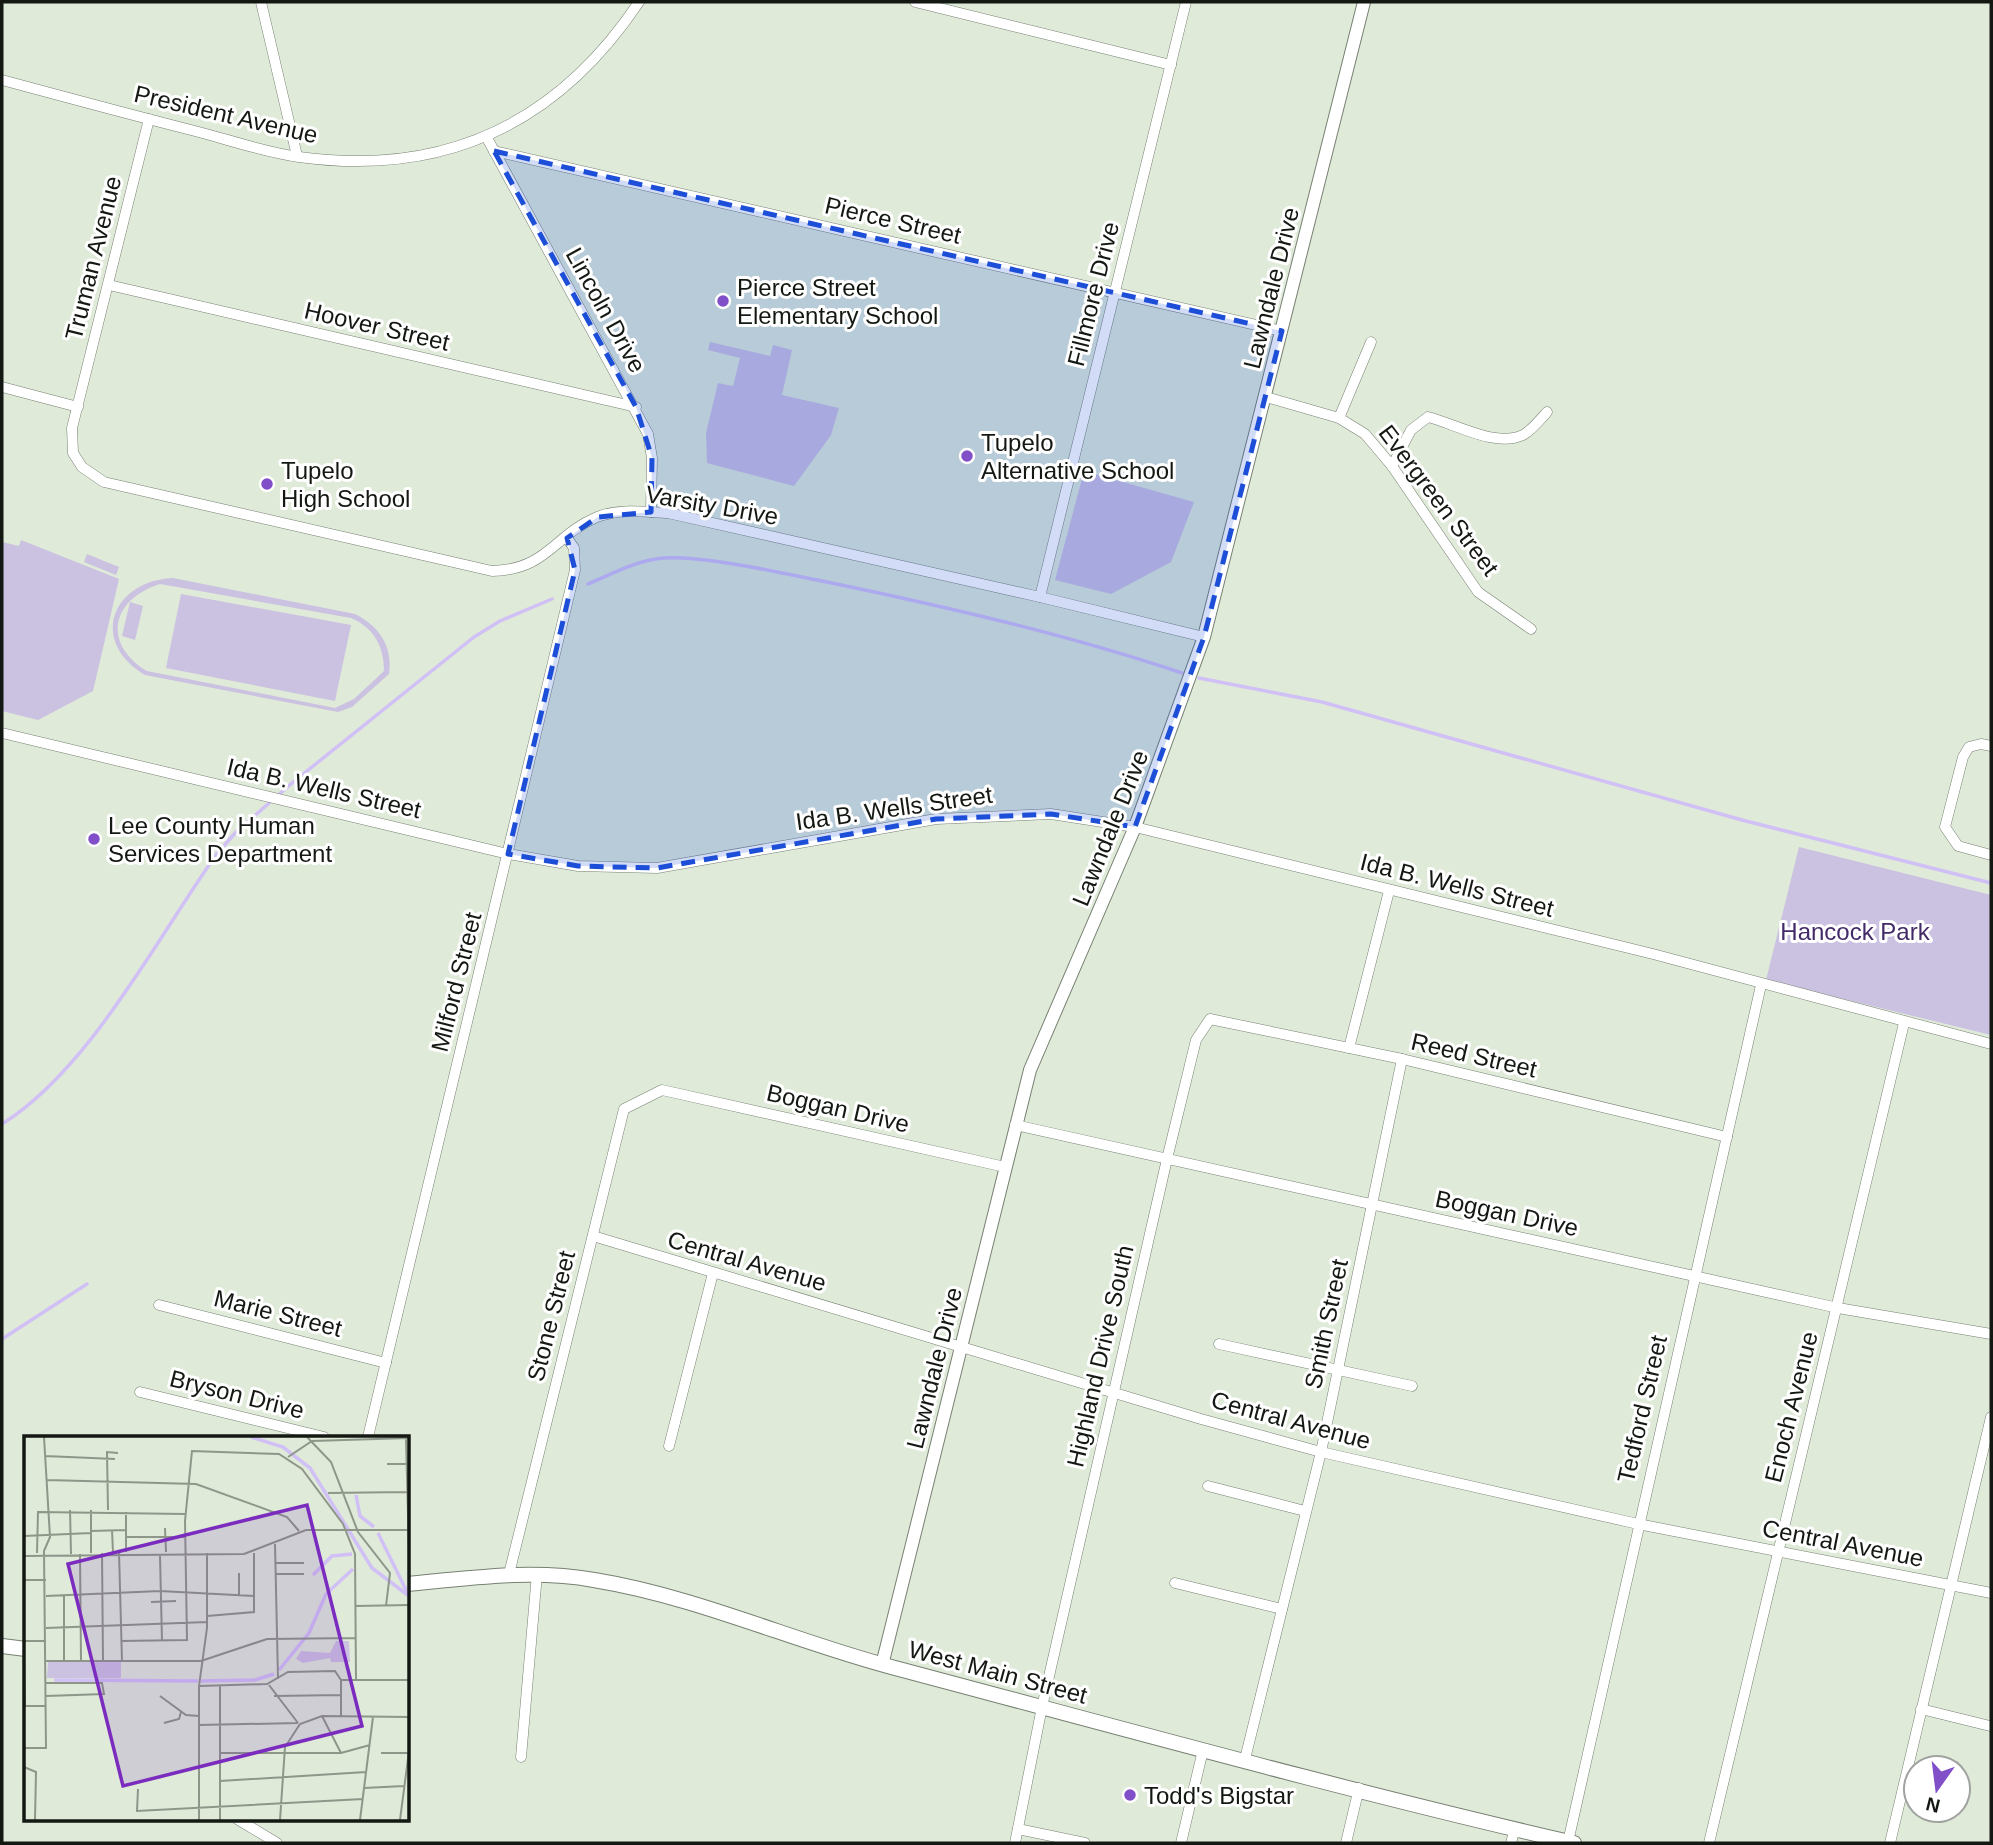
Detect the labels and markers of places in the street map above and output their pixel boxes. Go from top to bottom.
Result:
place label: Pierce Street Elementary School [737,274,938,329]
marker: Pierce Street Elementary School [715,293,731,309]
place label: Tupelo Alternative School [981,429,1174,484]
marker: Tupelo Alternative School [959,448,975,464]
place label: Tupelo High School [281,457,410,512]
marker: Tupelo High School [259,476,275,492]
place label: Lee County Human Services Department [108,812,332,867]
marker: Lee County Human Services Department [86,831,102,847]
place label: Todd's Bigstar [1144,1782,1294,1809]
marker: Todd's Bigstar [1122,1787,1138,1803]

